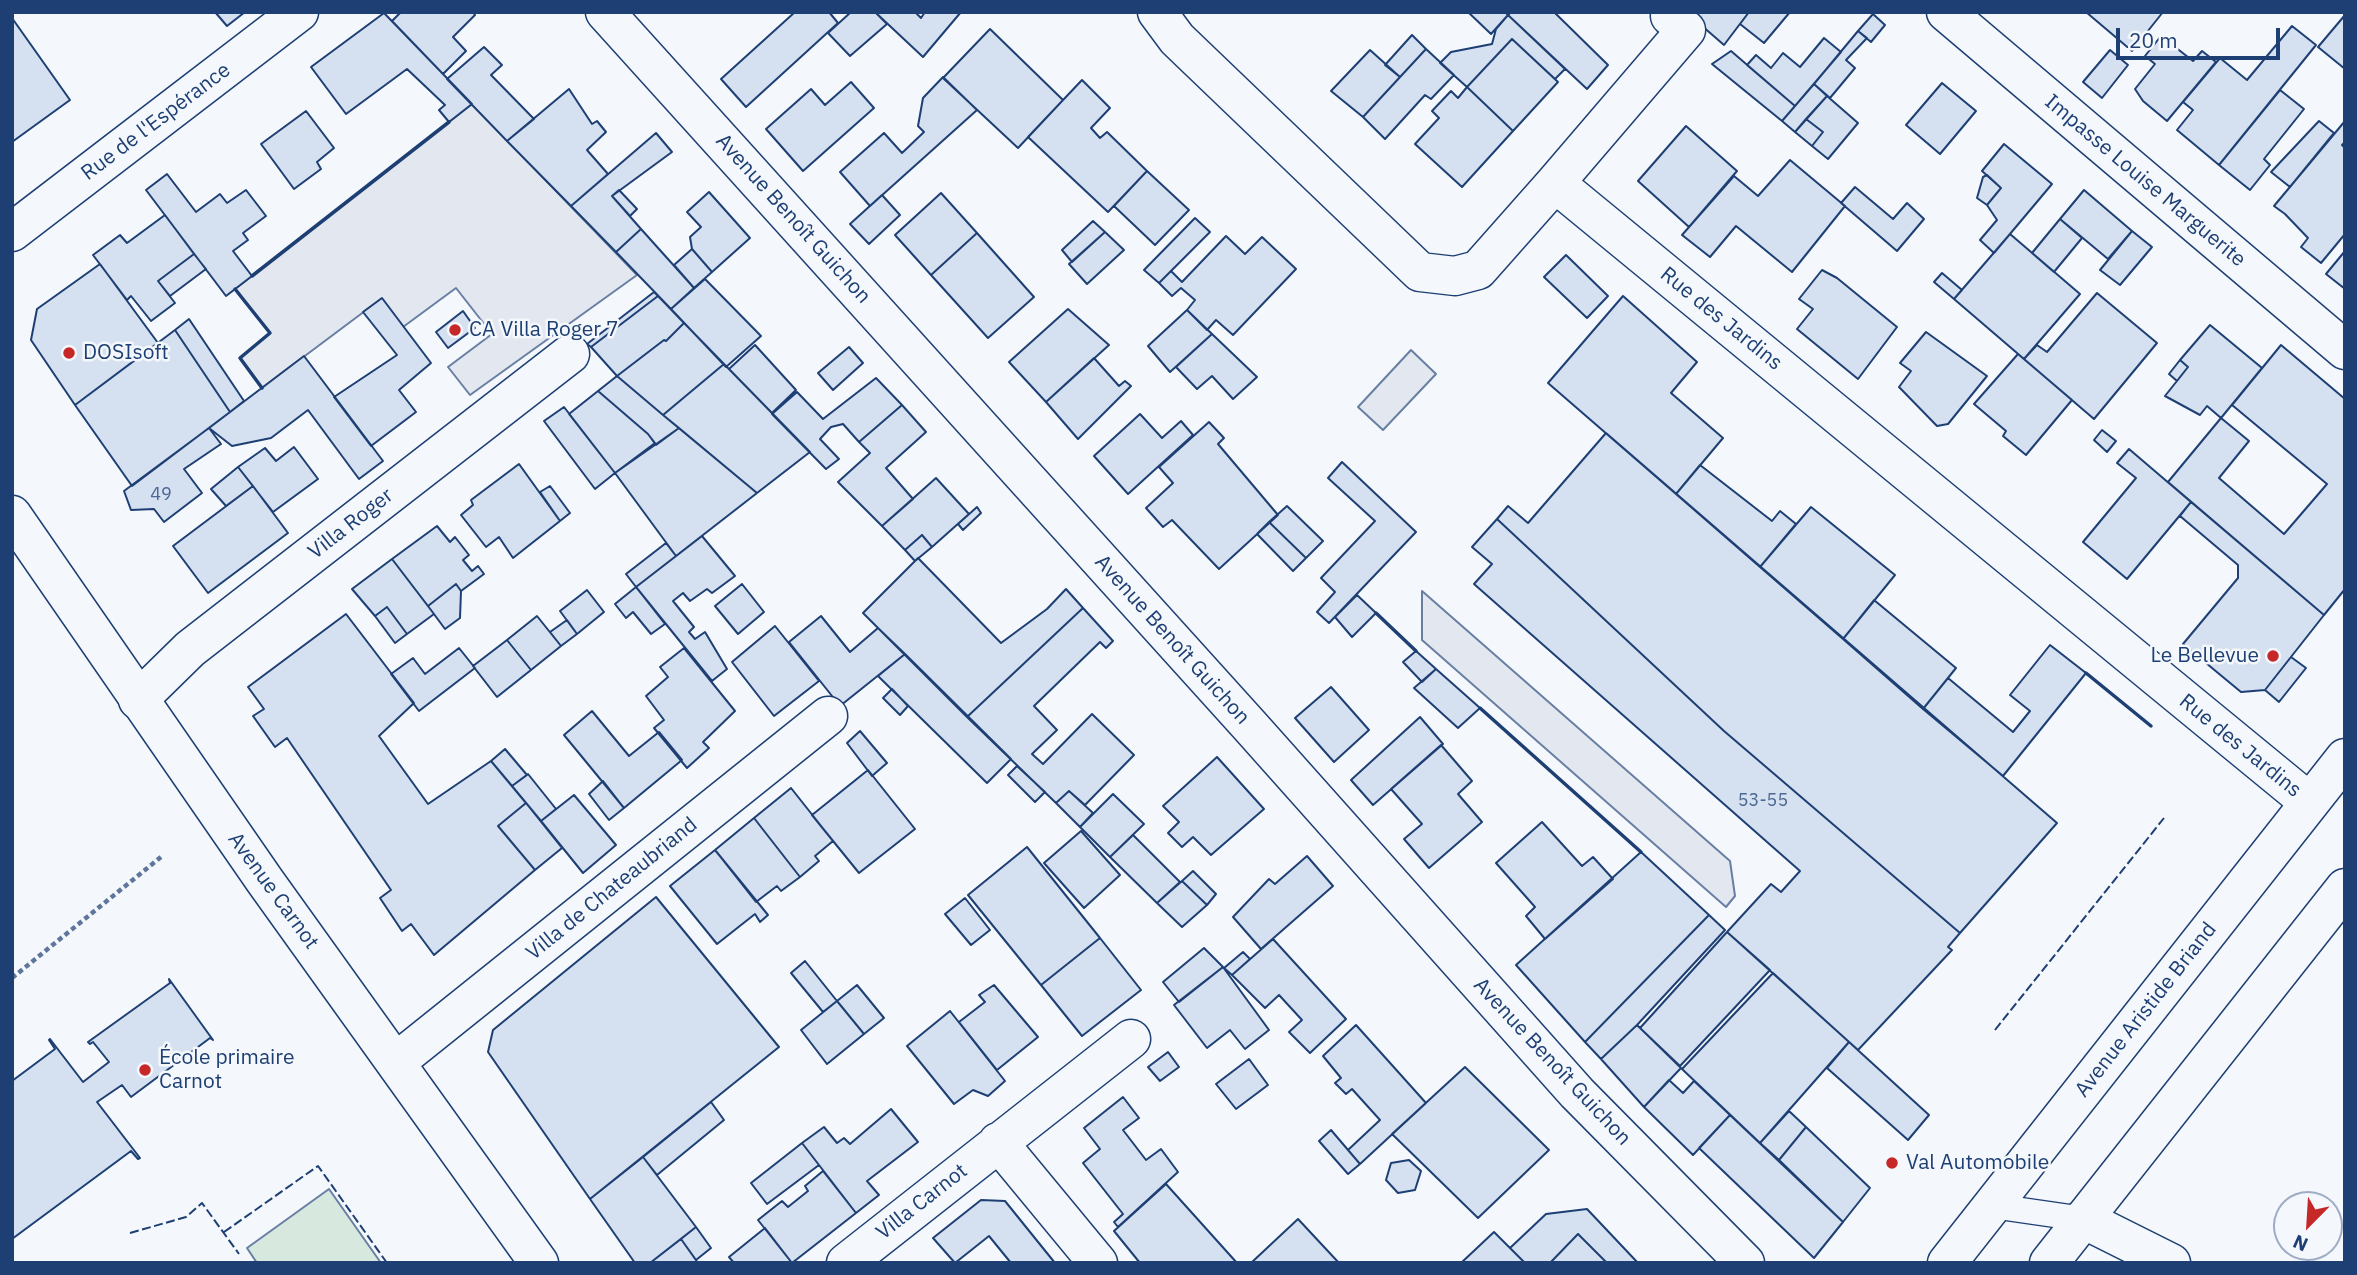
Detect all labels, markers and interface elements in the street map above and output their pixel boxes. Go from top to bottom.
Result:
scale bar [2119,14,2284,58]
text: 20 m [2129,26,2178,54]
street label: Rue de l'Espérance [76,58,236,186]
street label: Impasse Louise Marguerite [2039,90,2251,272]
street label: Avenue Benoît Guichon [710,129,876,309]
street label: Rue des Jardins [1655,262,1787,376]
place label: CA Villa Roger 7 [469,317,619,343]
marker: CA Villa Roger 7 [447,322,463,338]
place label: DOSIsoft [83,340,169,366]
marker: DOSIsoft [61,345,77,361]
street label: Villa Roger [304,483,398,565]
house number: 49 [150,484,172,506]
street label: Avenue Benoît Guichon [1089,550,1255,730]
place label: Le Bellevue [2150,643,2259,669]
marker: Le Bellevue [2265,648,2281,664]
street label: Rue des Jardins [2174,689,2306,803]
house number: 53-55 [1738,790,1788,812]
street label: Villa de Chateaubriand [521,812,703,966]
street label: Avenue Carnot [222,828,324,954]
street label: Avenue Aristide Briand [2070,918,2222,1102]
street label: Avenue Benoît Guichon [1468,973,1636,1151]
place label: École primaire Carnot [159,1045,294,1095]
marker: École primaire Carnot [137,1062,153,1078]
place label: Val Automobile [1906,1150,2049,1176]
marker: Val Automobile [1884,1155,1900,1171]
street label: Villa Carnot [871,1159,973,1245]
north arrow [2273,1191,2343,1261]
text: N [2289,1230,2311,1257]

